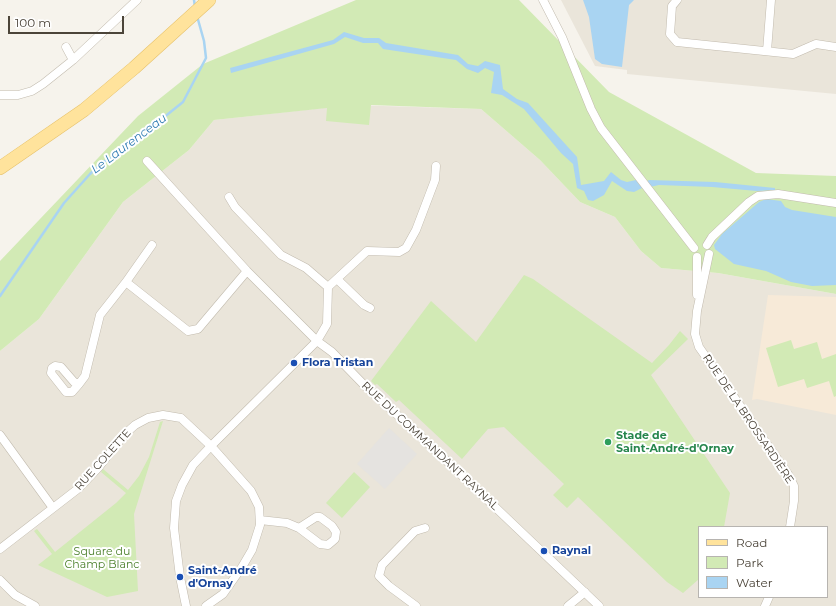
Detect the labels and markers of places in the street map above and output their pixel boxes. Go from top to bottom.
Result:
place label: Flora Tristan [302,356,373,370]
marker: Flora Tristan [289,358,299,368]
place label: Stade de Saint-André-d'Ornay [616,429,734,455]
marker: Stade de Saint-André-d'Ornay [603,437,613,447]
place label: Raynal [552,544,591,558]
marker: Raynal [539,546,549,556]
place label: Saint-André d'Ornay [188,564,257,590]
marker: Saint-André d'Ornay [175,572,185,582]

